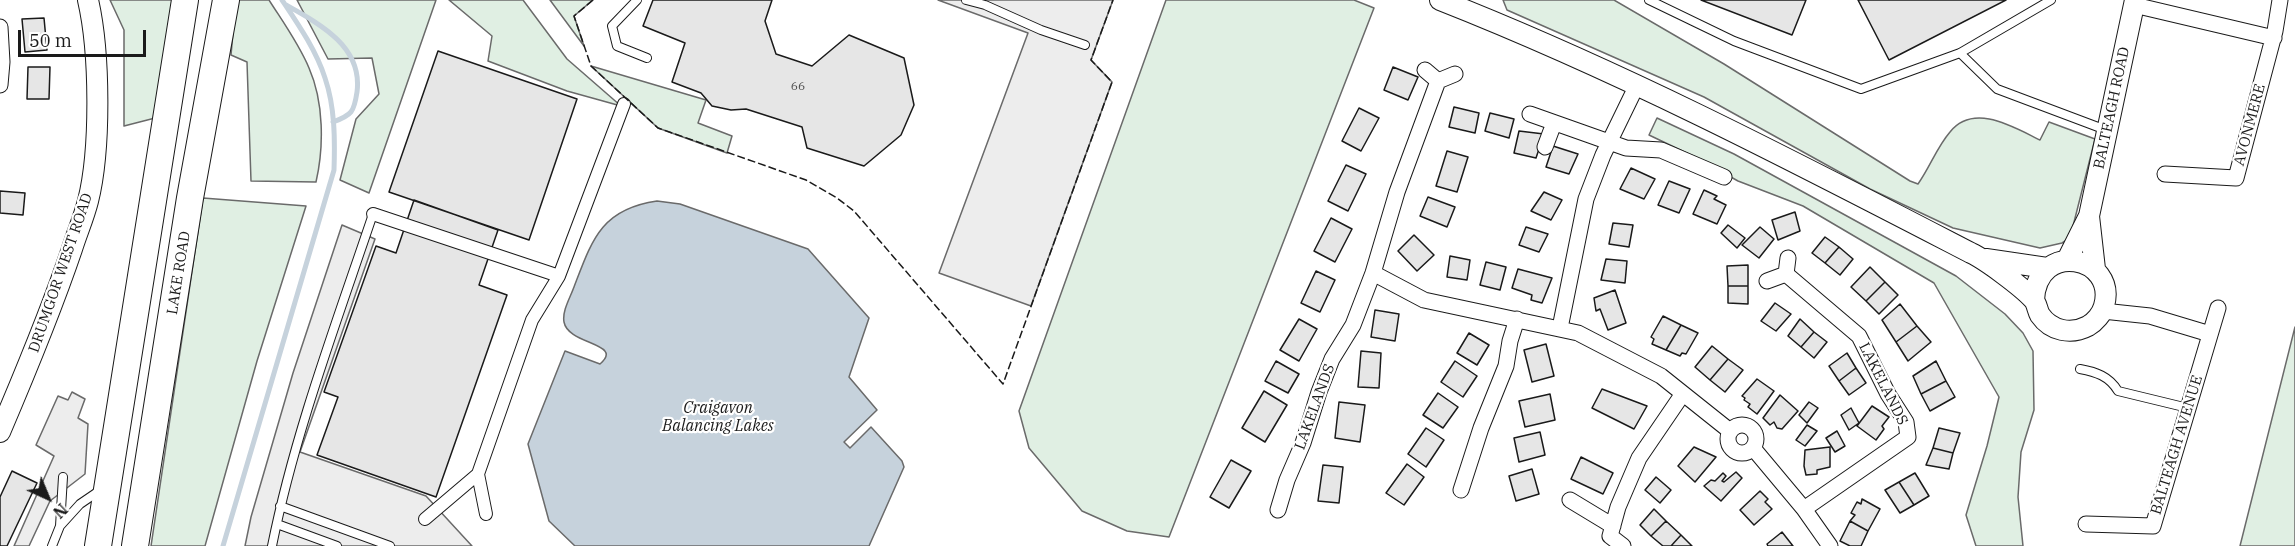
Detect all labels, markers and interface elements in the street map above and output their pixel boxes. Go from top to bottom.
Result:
scale bar [21,18,148,56]
text: 50 m [29,29,72,52]
street label: BALTEAGH ROAD [2090,45,2134,171]
house number: 66 [791,80,805,94]
street label: AVONMERE [2230,82,2270,168]
street label: DRUMGOR WEST ROAD [25,191,97,355]
street label: LAKE ROAD [164,230,194,316]
street label: LAKELANDS [1855,340,1911,428]
street label: LAKELANDS [1291,362,1339,452]
street label: BALTEAGH AVENUE [2147,373,2207,517]
water label: Craigavon Balancing Lakes [662,398,774,436]
north arrow [18,468,78,528]
text: N [49,499,72,523]

